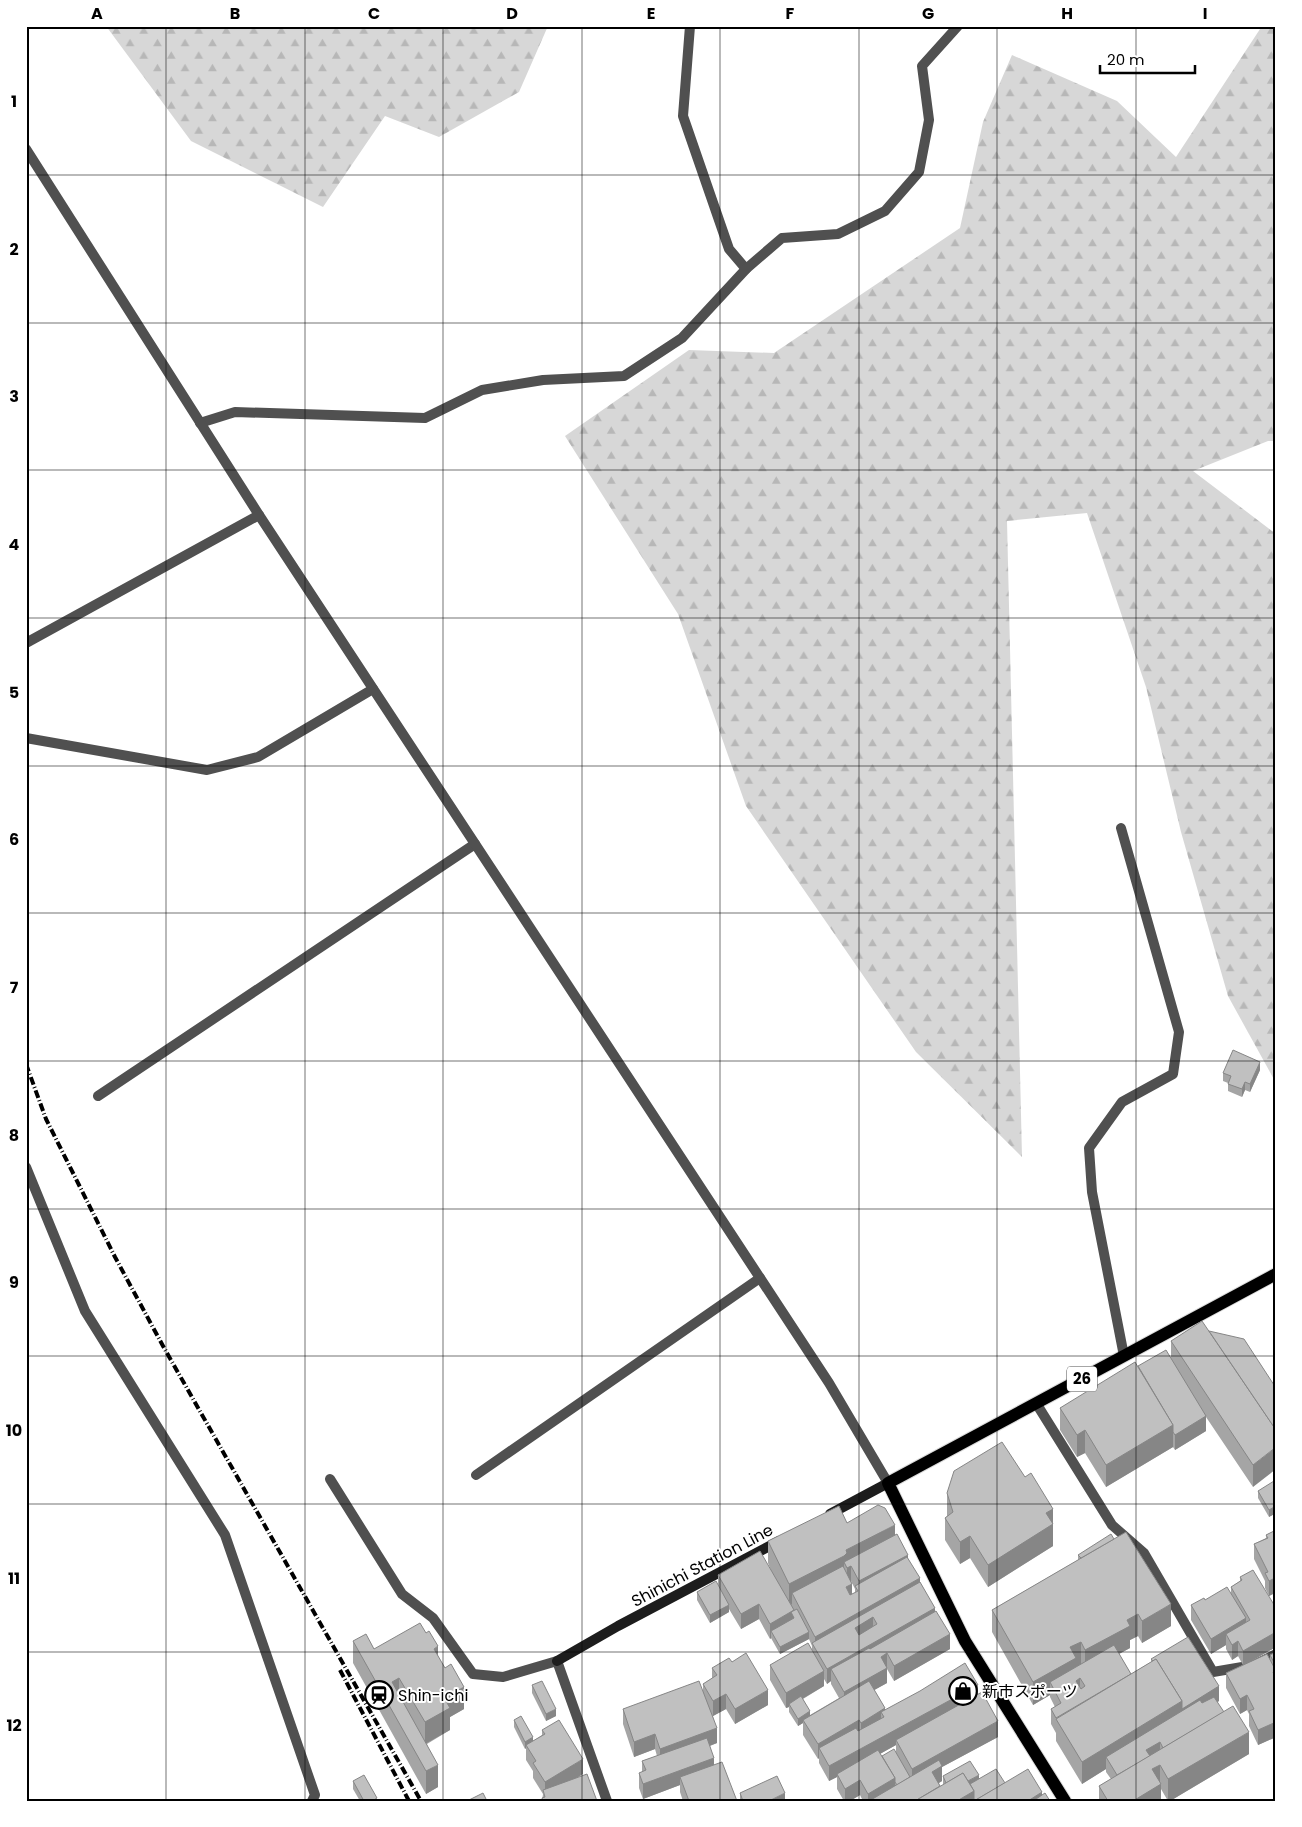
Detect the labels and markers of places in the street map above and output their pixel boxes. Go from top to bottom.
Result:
shop icon: 新市スポーツ [948,1676,978,1706]
station icon: Shin-ichi [364,1680,394,1710]
place label: 新市スポーツ [982,1680,1078,1703]
place label: Shin-ichi [398,1684,468,1707]

